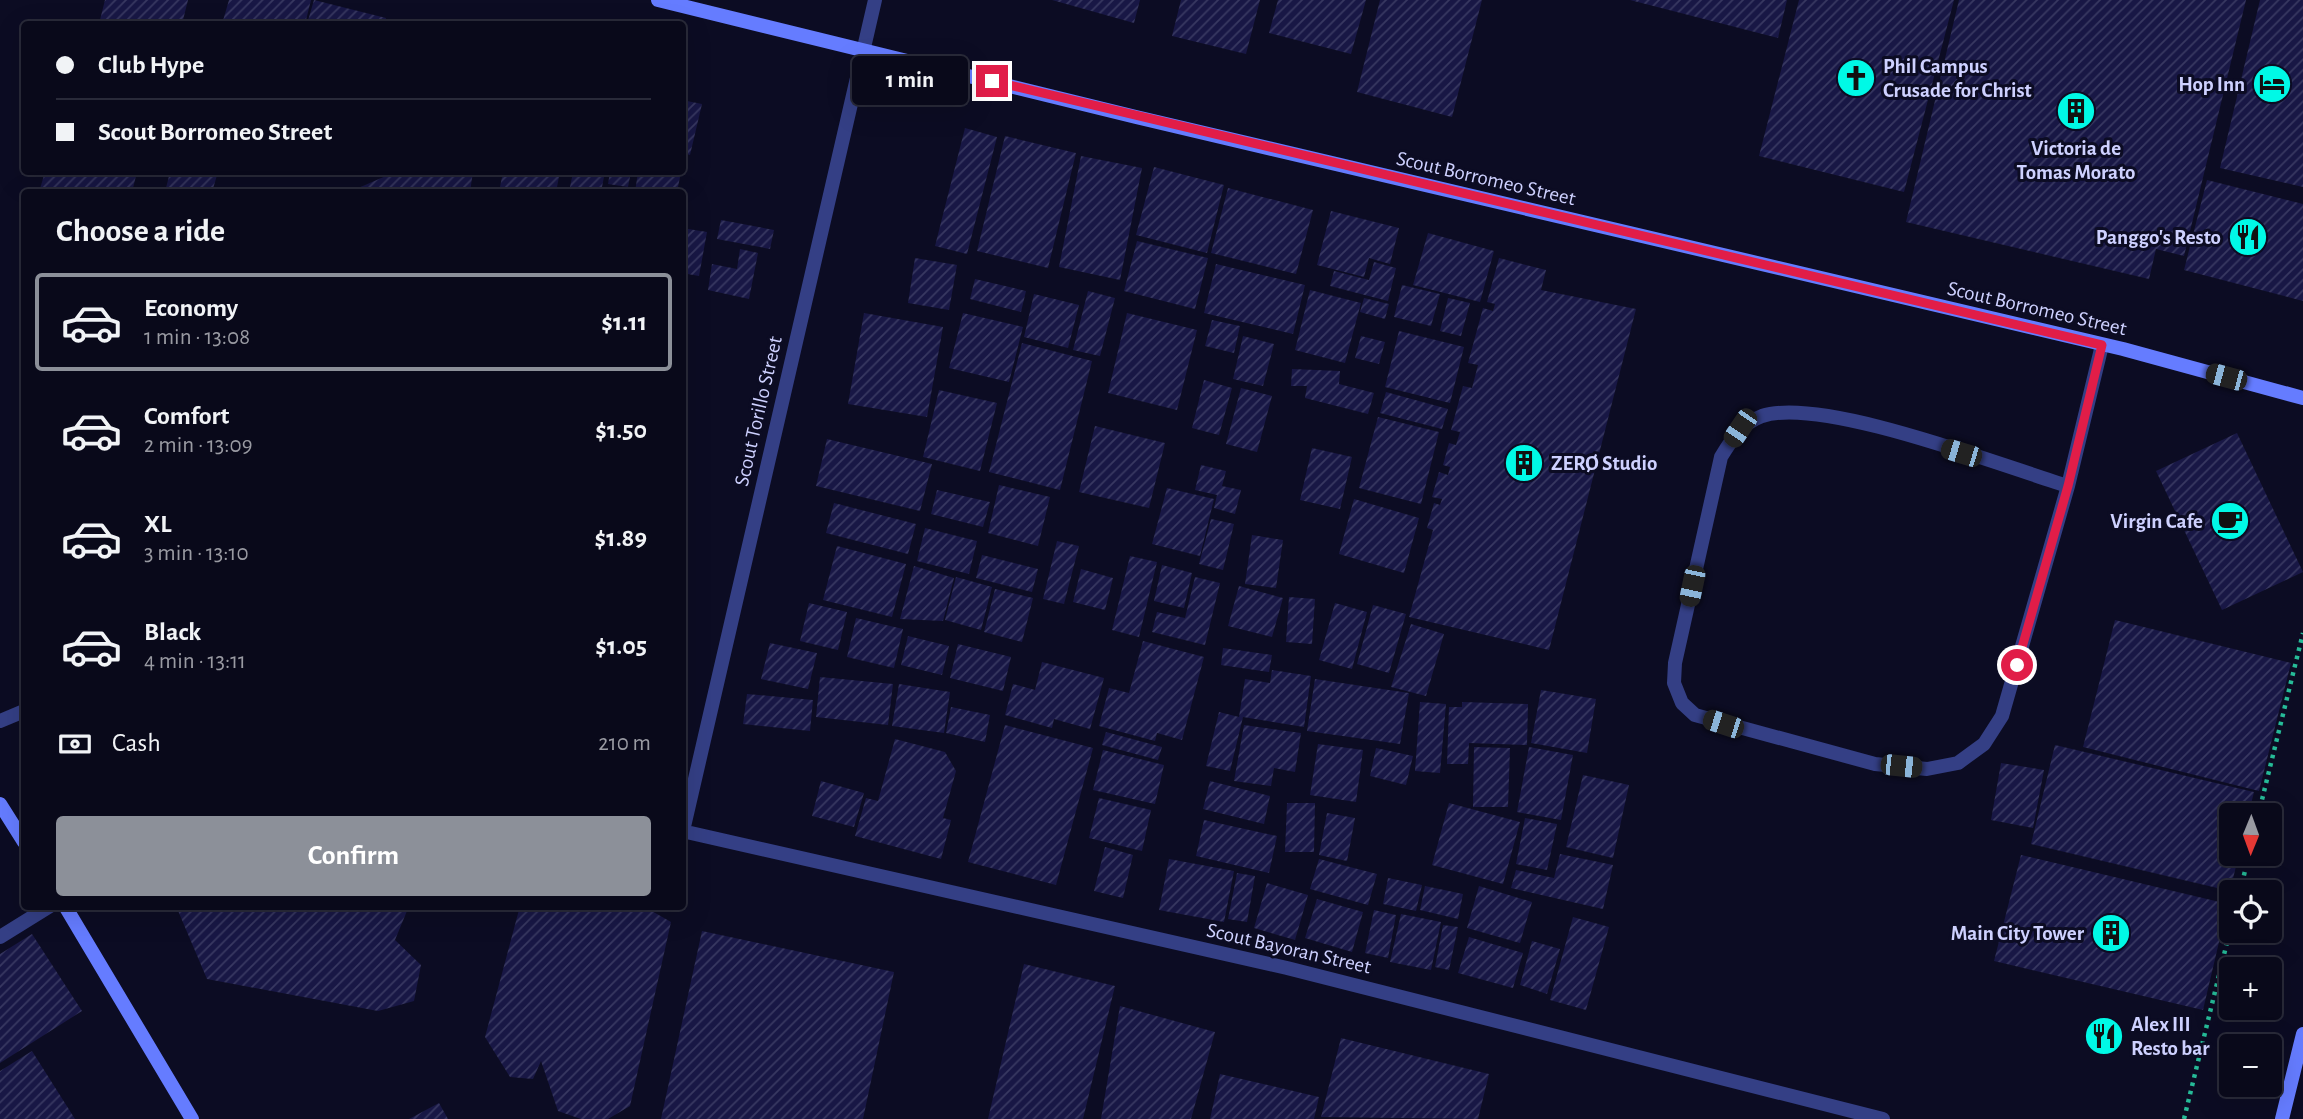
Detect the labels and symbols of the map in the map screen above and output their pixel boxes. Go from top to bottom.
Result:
callout: 1 min [852,56,968,106]
place label: Phil Campus Crusade for Christ [1883,56,2032,101]
church icon: Phil Campus Crusade for Christ [1835,57,1877,99]
hotel icon: Hop Inn [2251,63,2293,105]
route end [976,65,1008,97]
place label: Hop Inn [2178,74,2245,95]
building icon: Victoria de Tomas Morato [2055,90,2097,132]
place label: Victoria de Tomas Morato [2017,138,2135,183]
street label: Scout Borromeo Street [1394,148,1578,209]
restaurant icon: Panggo's Resto [2227,216,2269,258]
place label: Panggo's Resto [2096,227,2221,248]
street label: Scout Borromeo Street [1945,278,2129,339]
street label: Scout Torillo Street [731,334,786,488]
car [2203,361,2250,393]
car [1720,405,1761,451]
car [1938,437,1985,469]
building icon: ZERØ Studio [1503,442,1545,484]
place label: ZERØ Studio [1551,453,1657,474]
cafe icon: Virgin Cafe [2209,500,2251,542]
place label: Virgin Cafe [2110,511,2203,532]
car [1678,563,1707,609]
route start [2001,649,2033,681]
car [1700,708,1747,740]
car [1880,753,1923,779]
north arrow [2219,803,2282,866]
building icon: Main City Tower [2090,912,2132,954]
street label: Scout Bayoran Street [1205,919,1373,978]
place label: Main City Tower [1951,923,2085,944]
place label: Alex III Resto bar [2131,1014,2210,1059]
restaurant icon: Alex III Resto bar [2083,1015,2125,1057]

